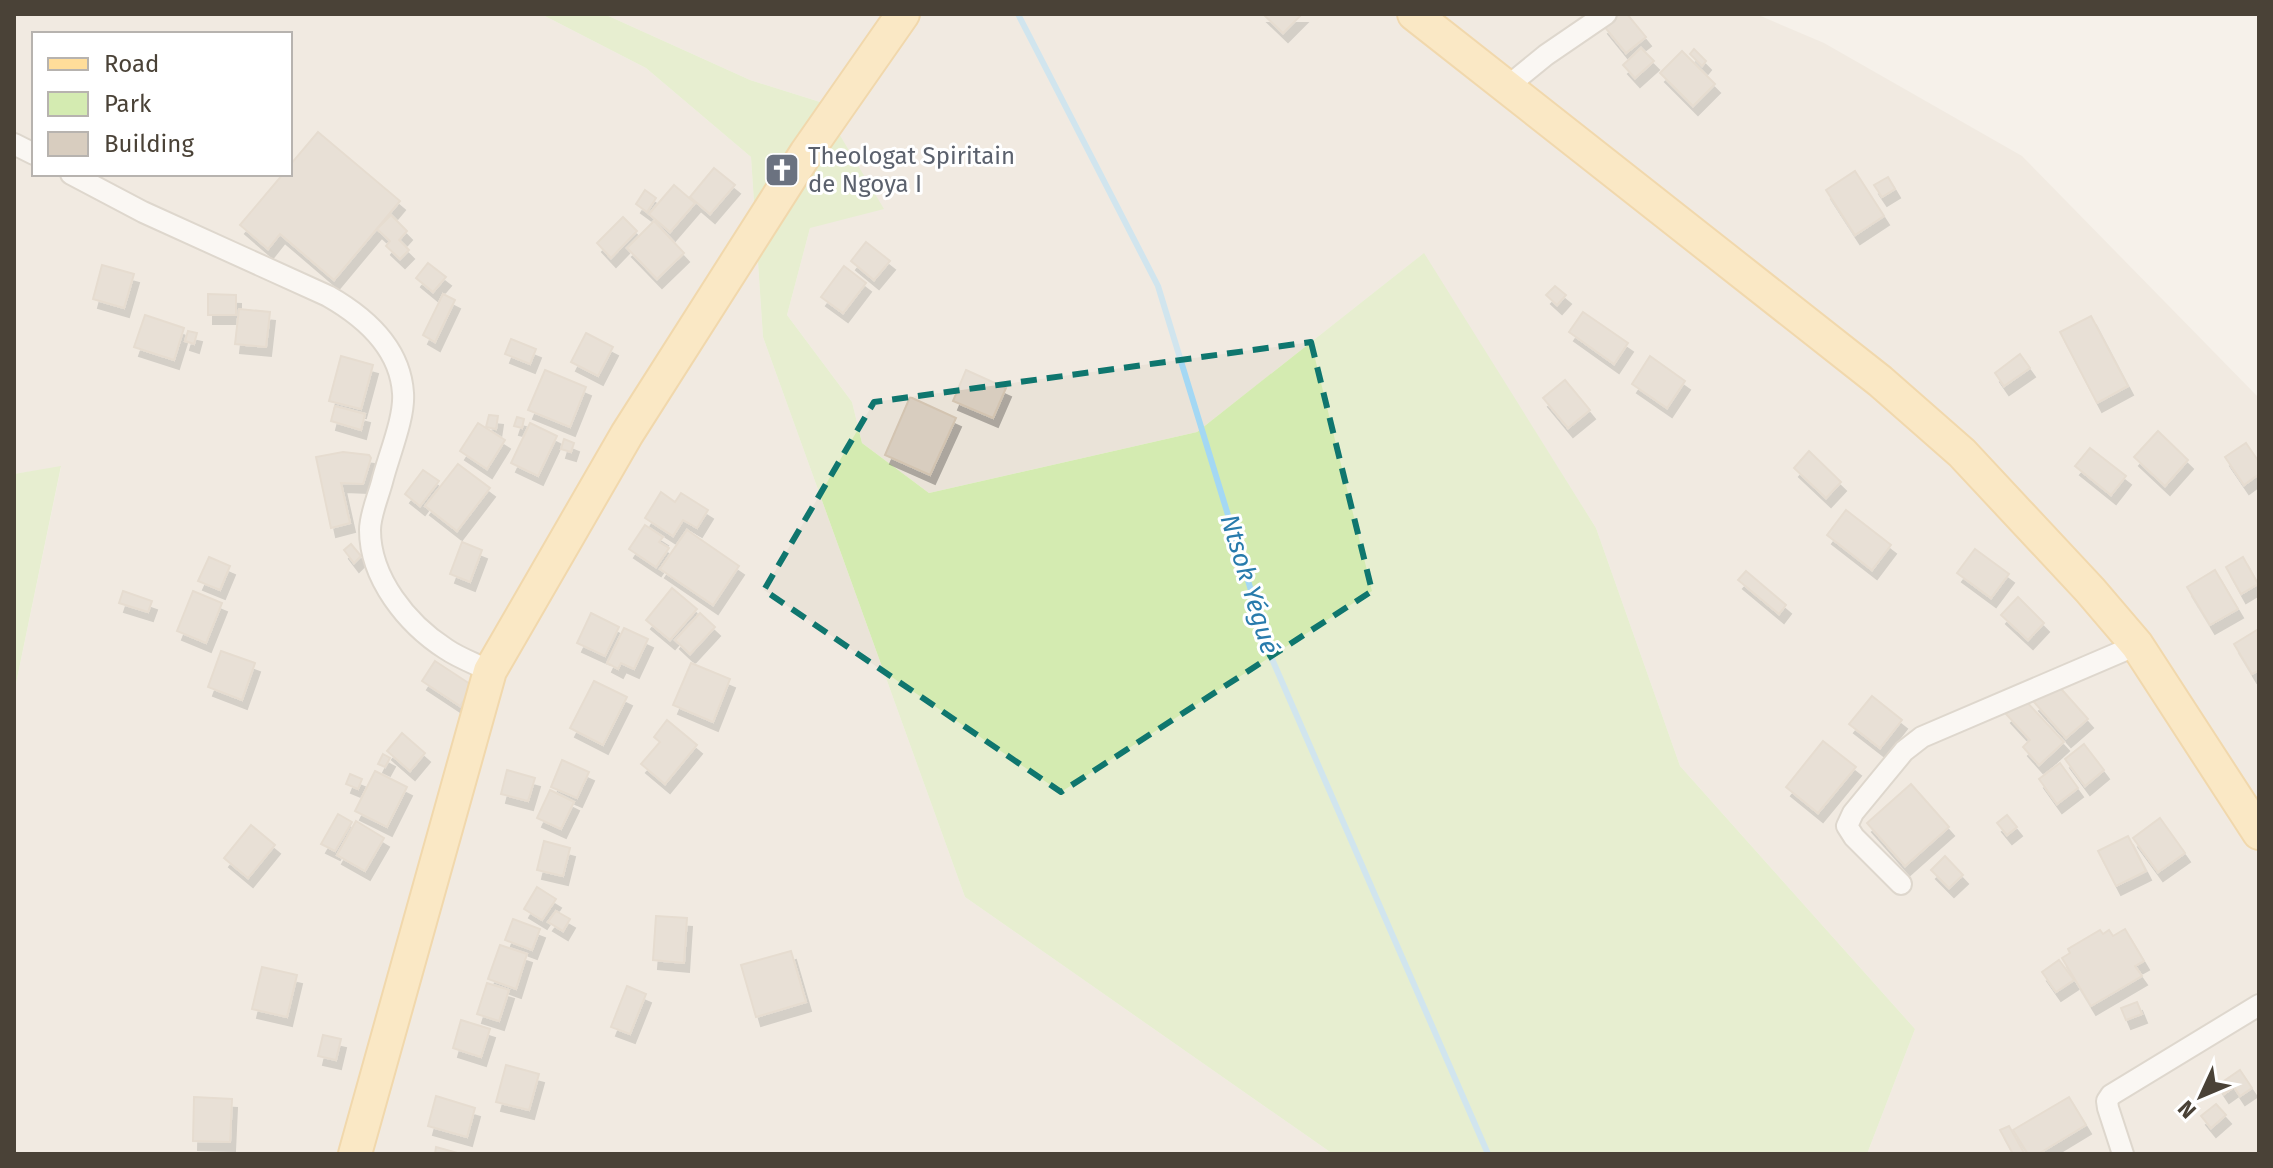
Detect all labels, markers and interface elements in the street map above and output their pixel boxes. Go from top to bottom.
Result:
legend [32,32,292,176]
text: Road [104,50,159,78]
text: Park [104,90,152,118]
text: Building [104,130,194,158]
place label: Theologat Spiritain de Ngoya I [808,142,1015,198]
church icon: Theologat Spiritain de Ngoya I [763,151,801,189]
water label: Ntsok Yégué [1214,511,1285,658]
north arrow [2161,1056,2241,1136]
text: N [2172,1095,2202,1124]

